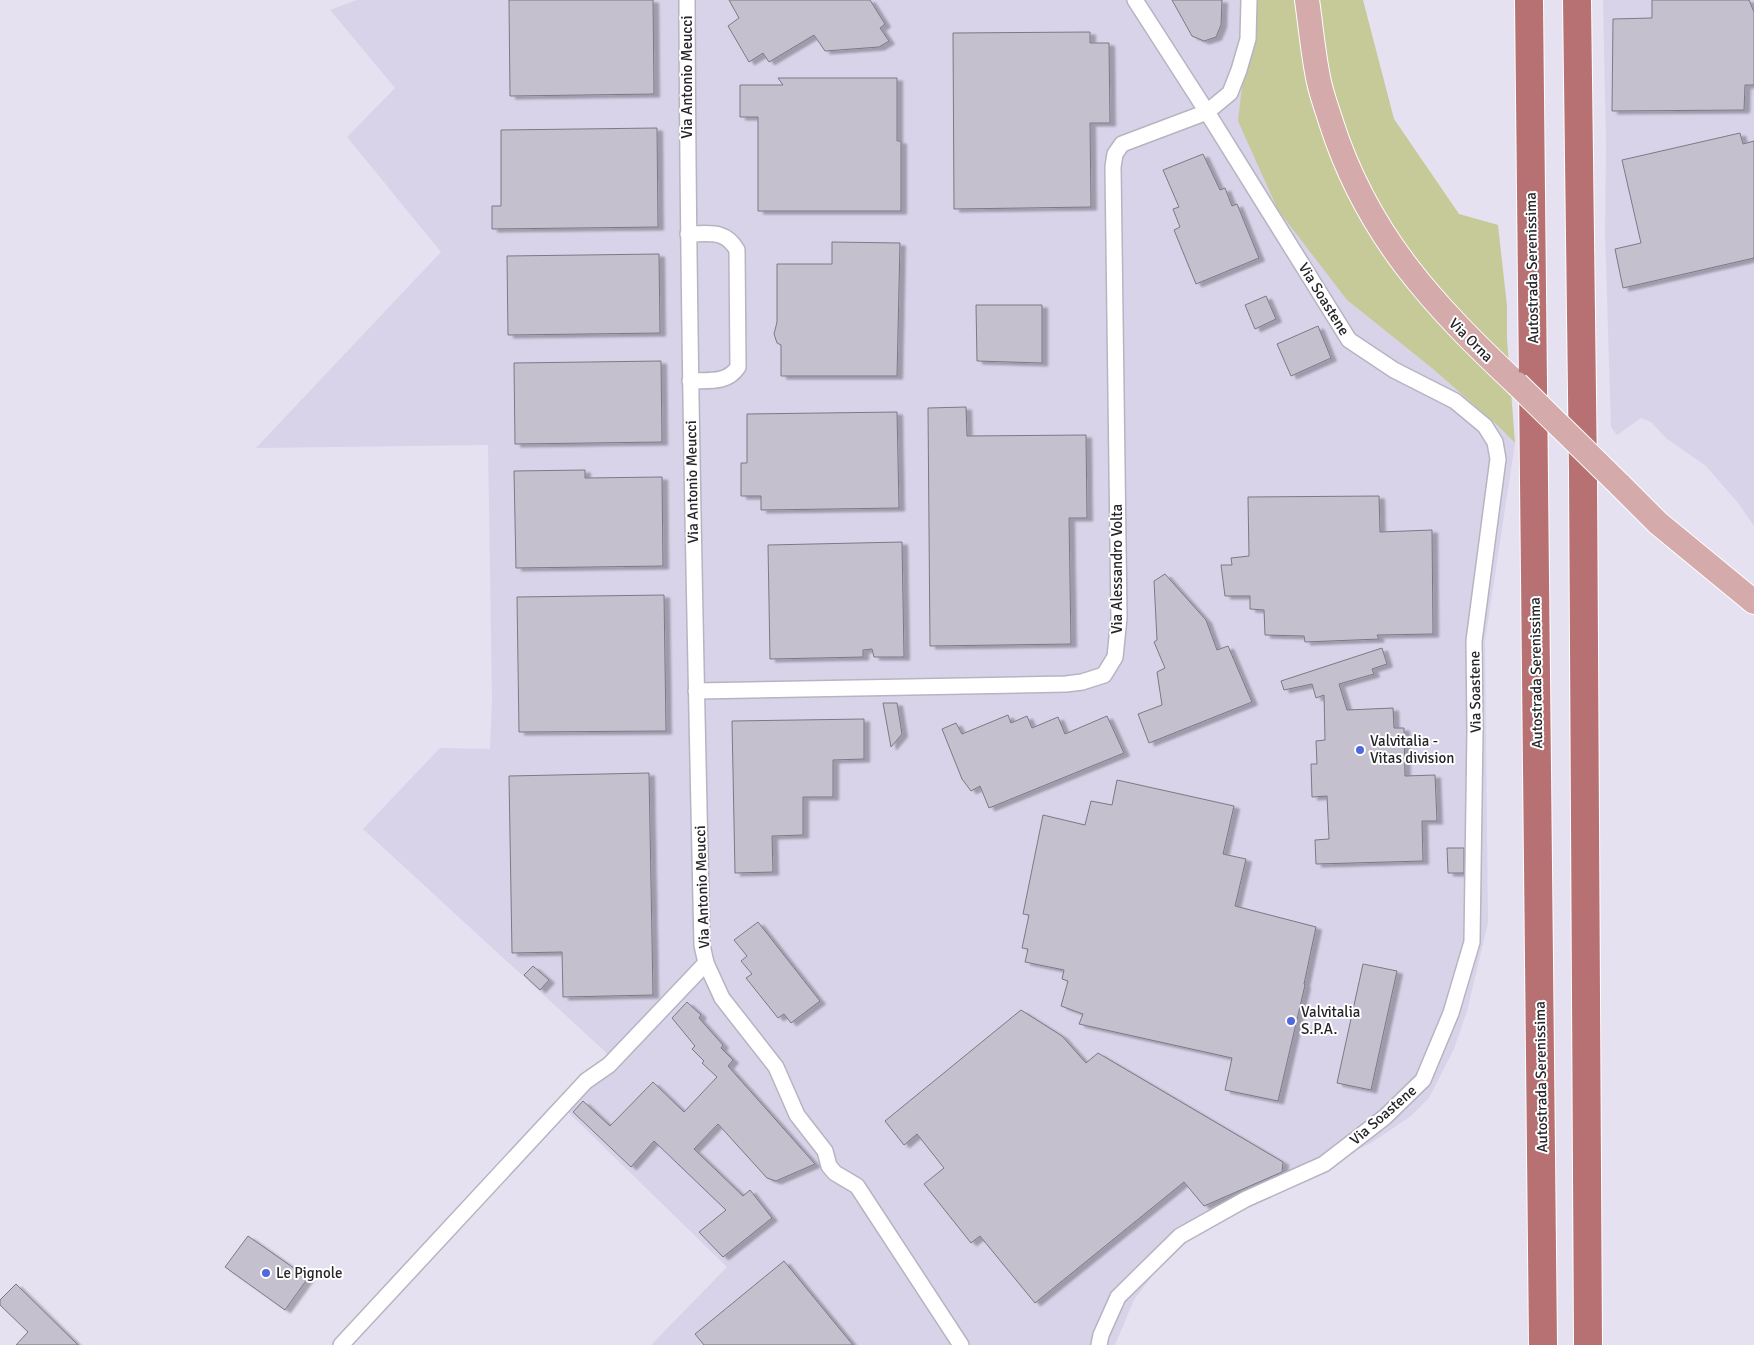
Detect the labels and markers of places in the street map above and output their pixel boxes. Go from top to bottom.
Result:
place label: Valvitalia - Vitas division [1370,732,1454,767]
marker: Valvitalia - Vitas division [1354,744,1366,756]
place label: Valvitalia S.P.A. [1301,1003,1360,1038]
marker: Valvitalia S.P.A. [1285,1015,1297,1027]
place label: Le Pignole [276,1264,343,1282]
marker: Le Pignole [260,1267,272,1279]

